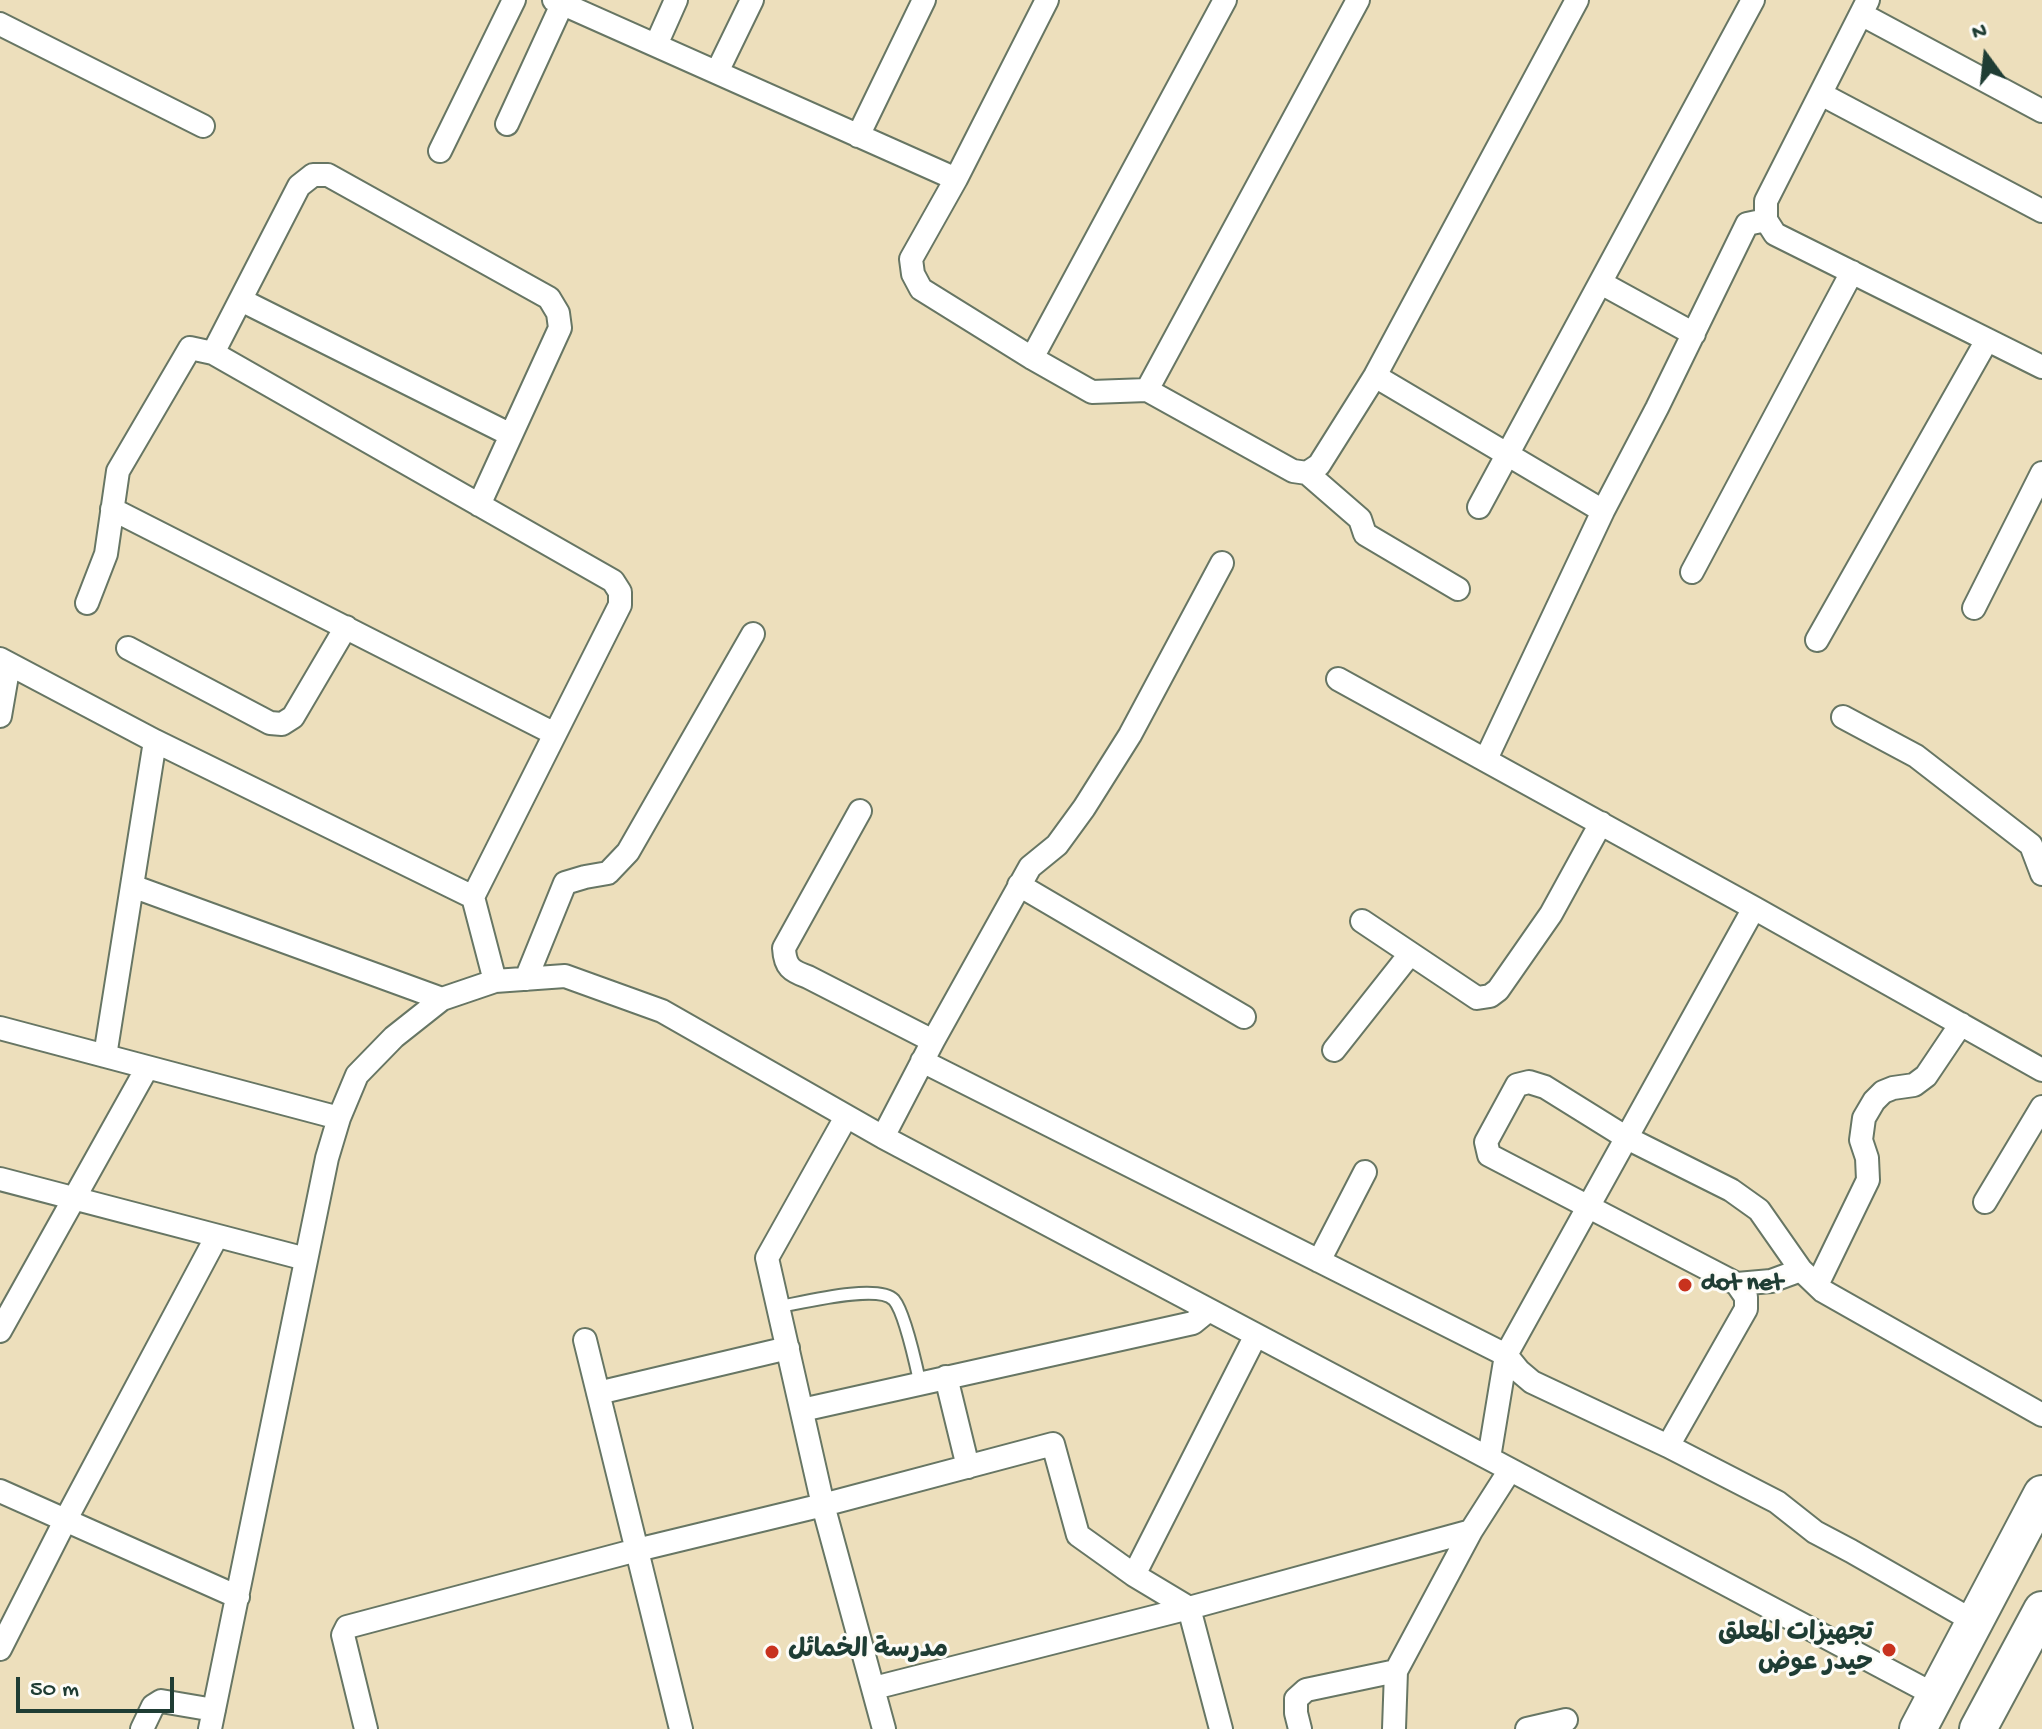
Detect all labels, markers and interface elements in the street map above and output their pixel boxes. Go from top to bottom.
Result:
north arrow [1946,16,2026,96]
text: N [1969,18,1990,47]
place label: dot net [1701,1269,1783,1301]
marker: dot net [1676,1276,1694,1294]
place label: تجهيزات المعلق حيدر عوض [1718,1619,1873,1680]
place label: مدرسة الخمائل [788,1636,948,1668]
marker: تجهيزات المعلق حيدر عوض [1880,1641,1898,1659]
marker: مدرسة الخمائل [763,1643,781,1661]
scale bar [20,1661,178,1711]
text: 50 m [30,1676,79,1705]

